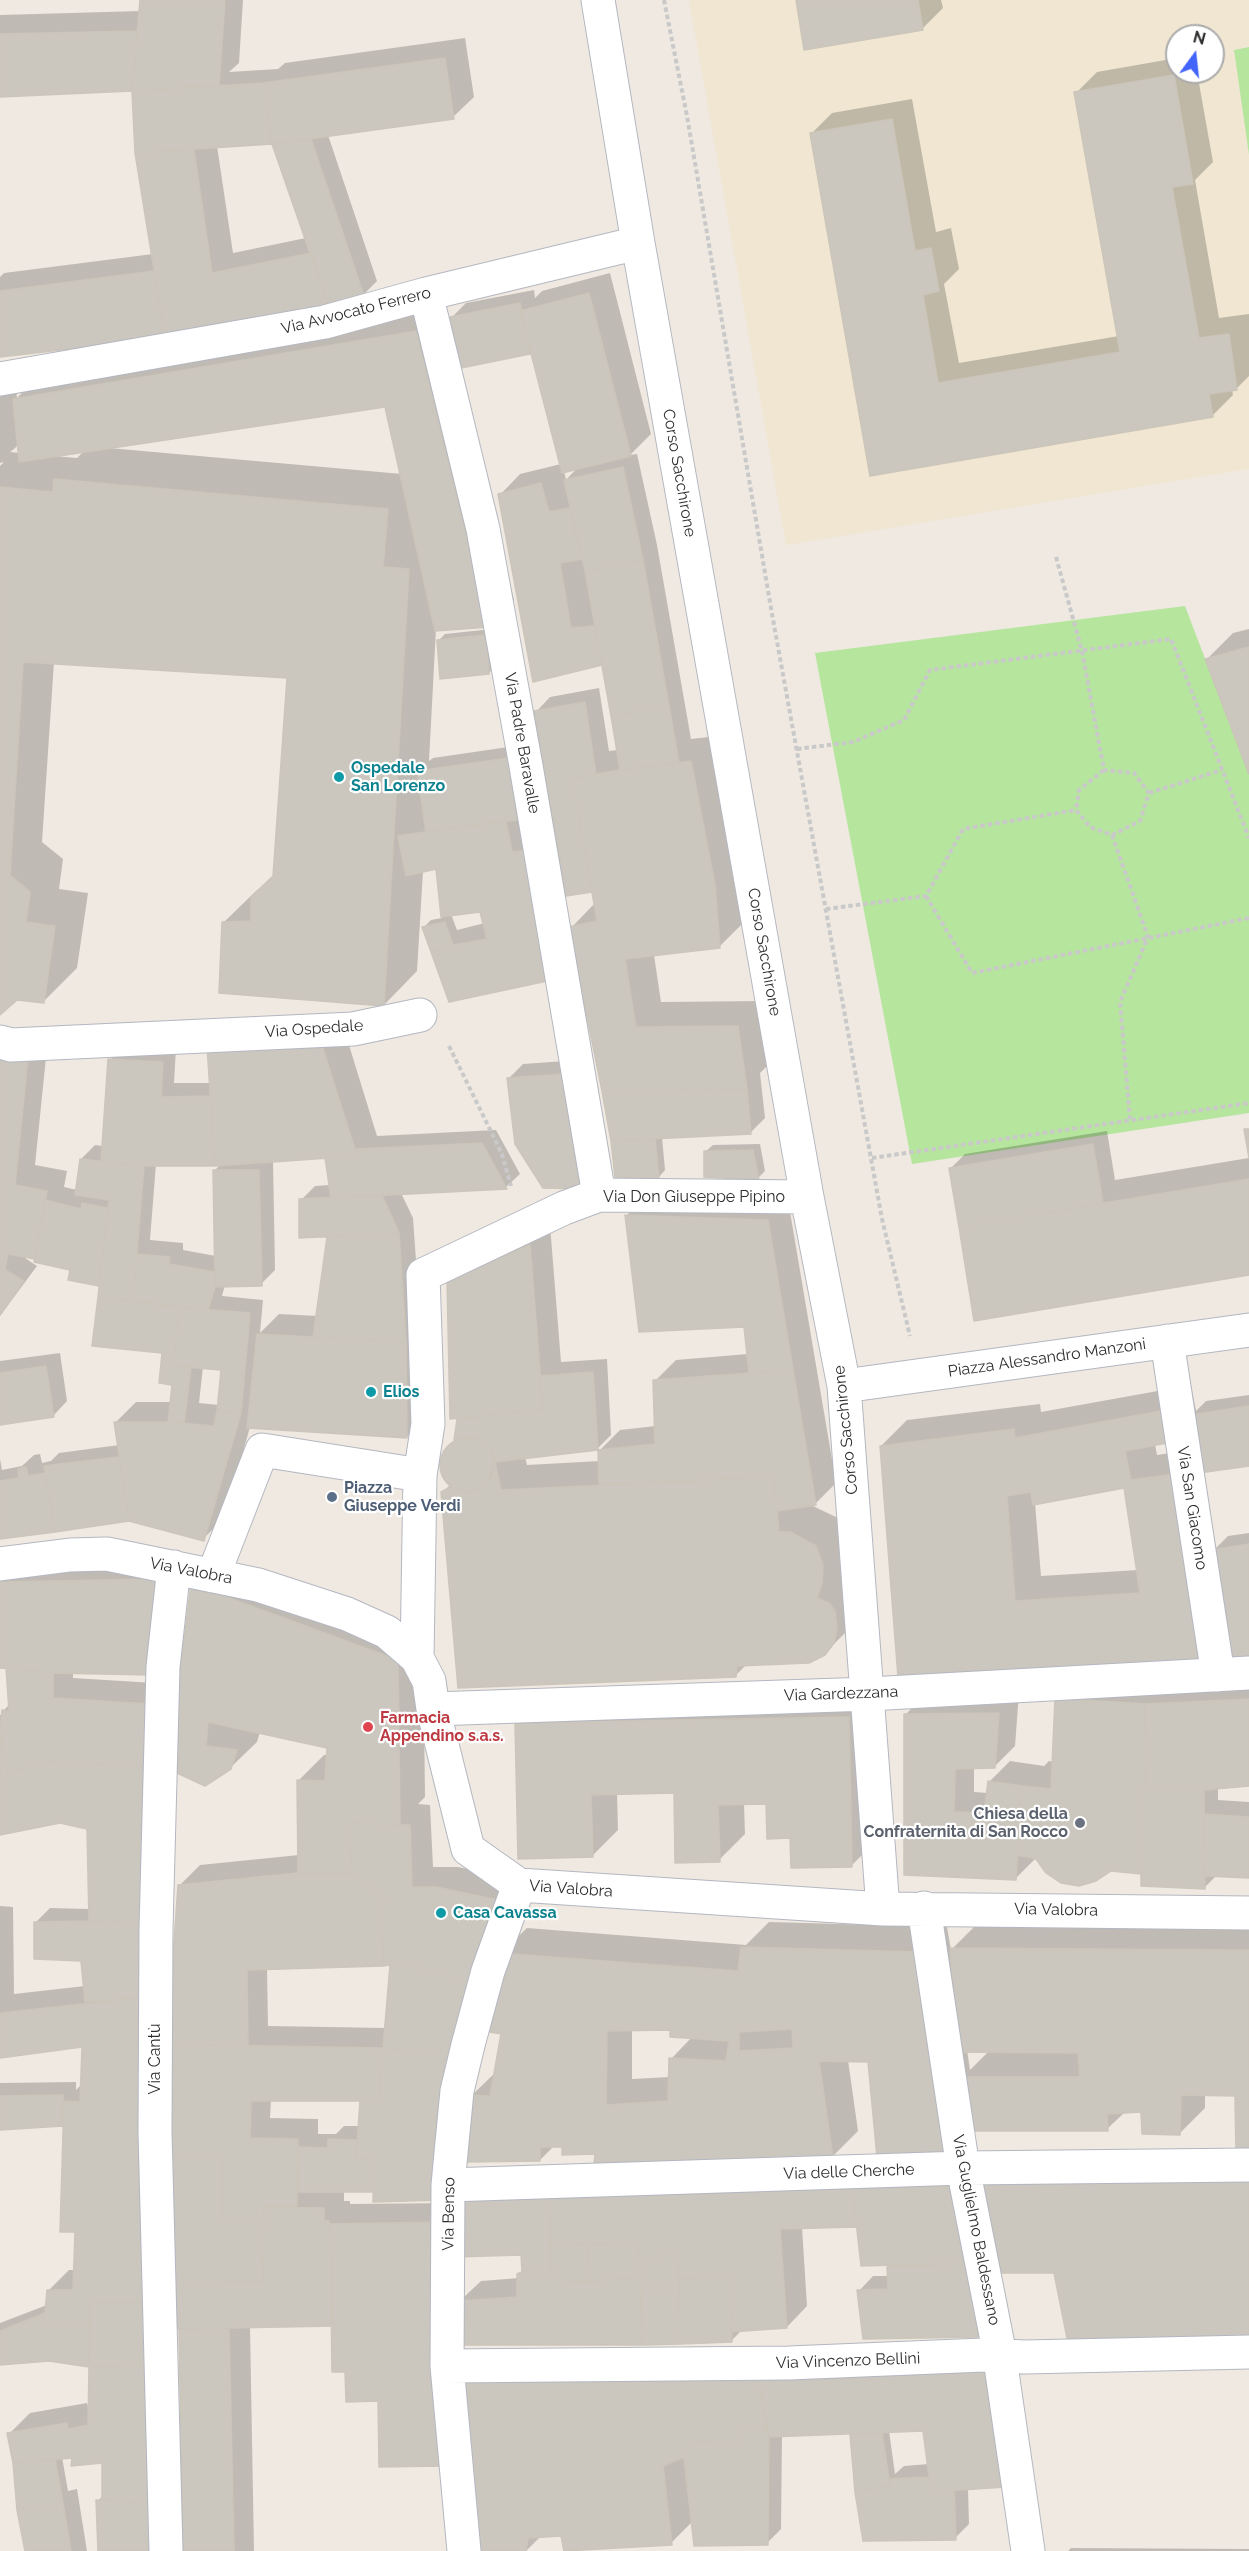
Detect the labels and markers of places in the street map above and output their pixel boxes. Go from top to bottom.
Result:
place label: Ospedale San Lorenzo [351,758,445,796]
marker: Ospedale San Lorenzo [332,770,346,784]
place label: Elios [383,1382,419,1402]
marker: Elios [364,1385,378,1399]
place label: Piazza Giuseppe Verdi [344,1478,461,1516]
marker: Piazza Giuseppe Verdi [325,1490,339,1504]
place label: Farmacia Appendino s.a.s. [380,1708,504,1746]
marker: Farmacia Appendino s.a.s. [361,1720,375,1734]
place label: Chiesa della Confraternita di San Rocco [864,1804,1068,1842]
marker: Chiesa della Confraternita di San Rocco [1073,1816,1087,1830]
place label: Casa Cavassa [453,1903,557,1923]
marker: Casa Cavassa [434,1906,448,1920]

